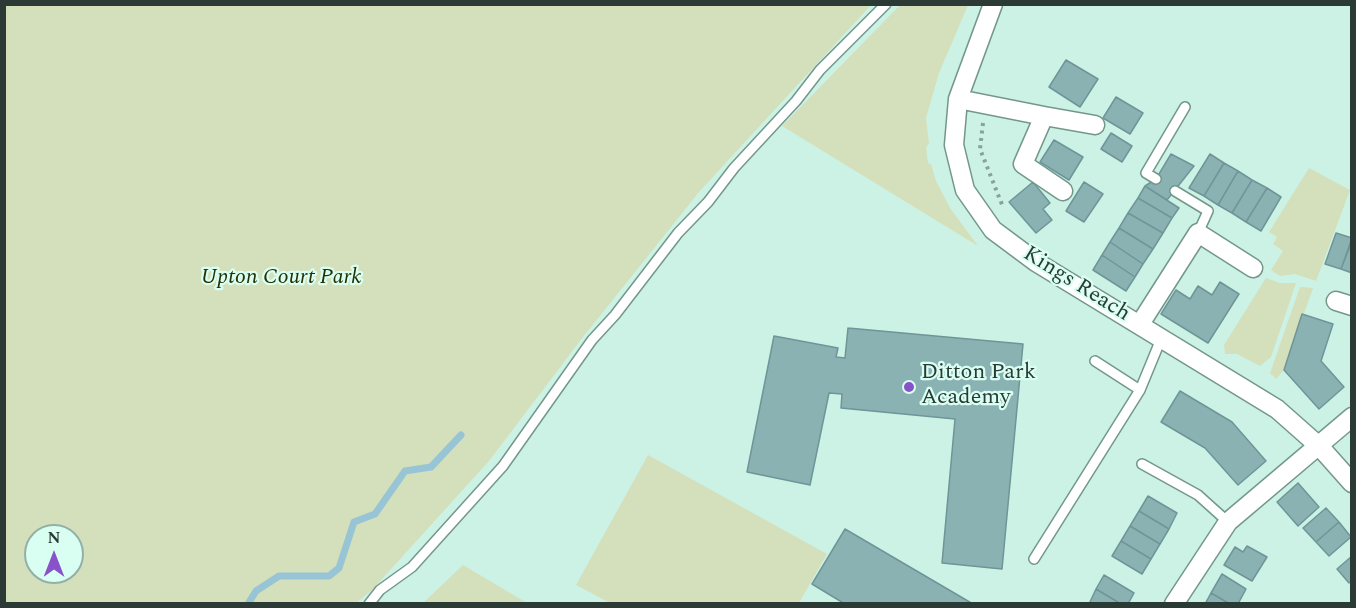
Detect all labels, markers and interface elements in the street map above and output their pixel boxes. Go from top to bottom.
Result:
street label: Kings Reach [1018,242,1134,328]
park label: Upton Court Park [200,266,362,292]
place label: Ditton Park Academy [921,361,1036,412]
marker: Ditton Park Academy [902,380,916,394]
north arrow [24,524,84,584]
text: N [47,526,61,550]

